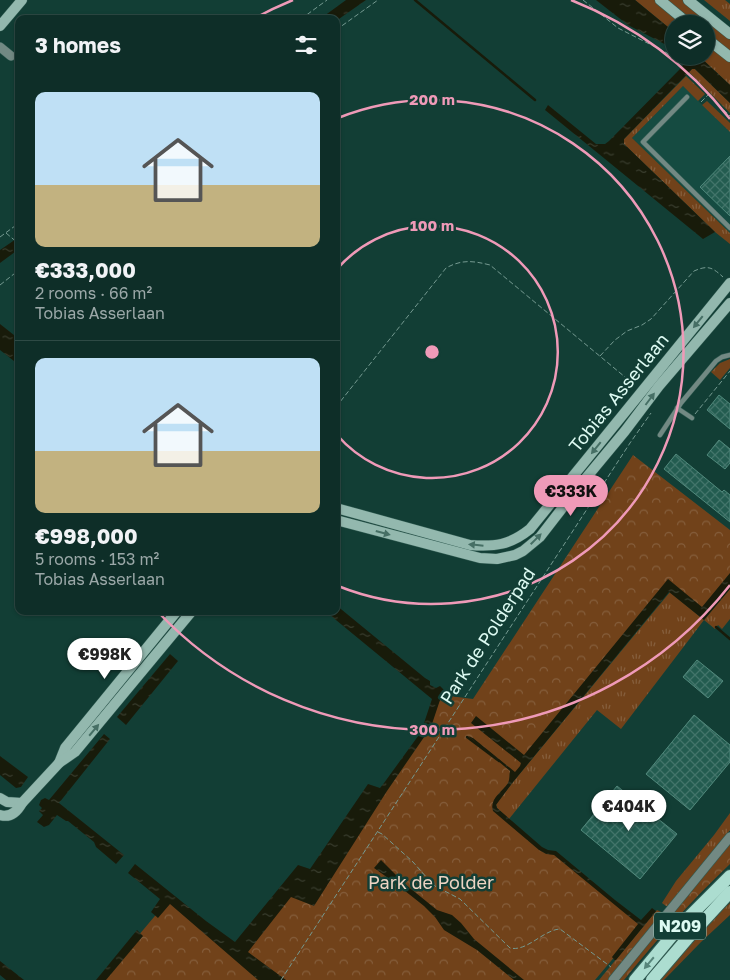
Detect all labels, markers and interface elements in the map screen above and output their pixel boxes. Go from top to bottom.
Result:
map controls [665,15,715,65]
button: layers [665,15,715,65]
icon: filters [292,31,320,59]
text: 3 homes [35,32,121,58]
text: 200 m [409,90,455,108]
icon: home [133,125,223,215]
text: 100 m [410,216,454,234]
text: €333,000 [35,257,136,283]
text: 2 rooms · 66 m² [35,283,152,303]
text: Tobias Asserlaan [35,303,165,323]
one-way arrow [692,315,703,328]
street label: Tobias Asserlaan [564,329,673,456]
centre of rings [423,343,441,361]
icon: home [133,390,223,480]
one-way arrow [644,393,655,406]
one-way arrow [590,441,601,454]
pin: €333K [536,474,606,517]
text: €333K [545,481,597,501]
text: €998,000 [35,523,138,549]
one-way arrow [376,529,391,537]
one-way arrow [530,533,542,545]
one-way arrow [468,541,484,549]
text: 5 rooms · 153 m² [35,549,159,569]
street label: Park de Polderpad [435,563,539,708]
text: Tobias Asserlaan [35,569,165,589]
pin: €998K [70,638,140,680]
text: €998K [78,644,132,664]
text: 300 m [409,720,455,738]
one-way arrow [88,724,99,737]
pin: €404K [594,790,664,832]
text: €404K [602,796,656,816]
park label: Park de Polder [368,871,494,893]
road number: N209 [654,912,706,939]
one-way arrow [644,956,655,969]

